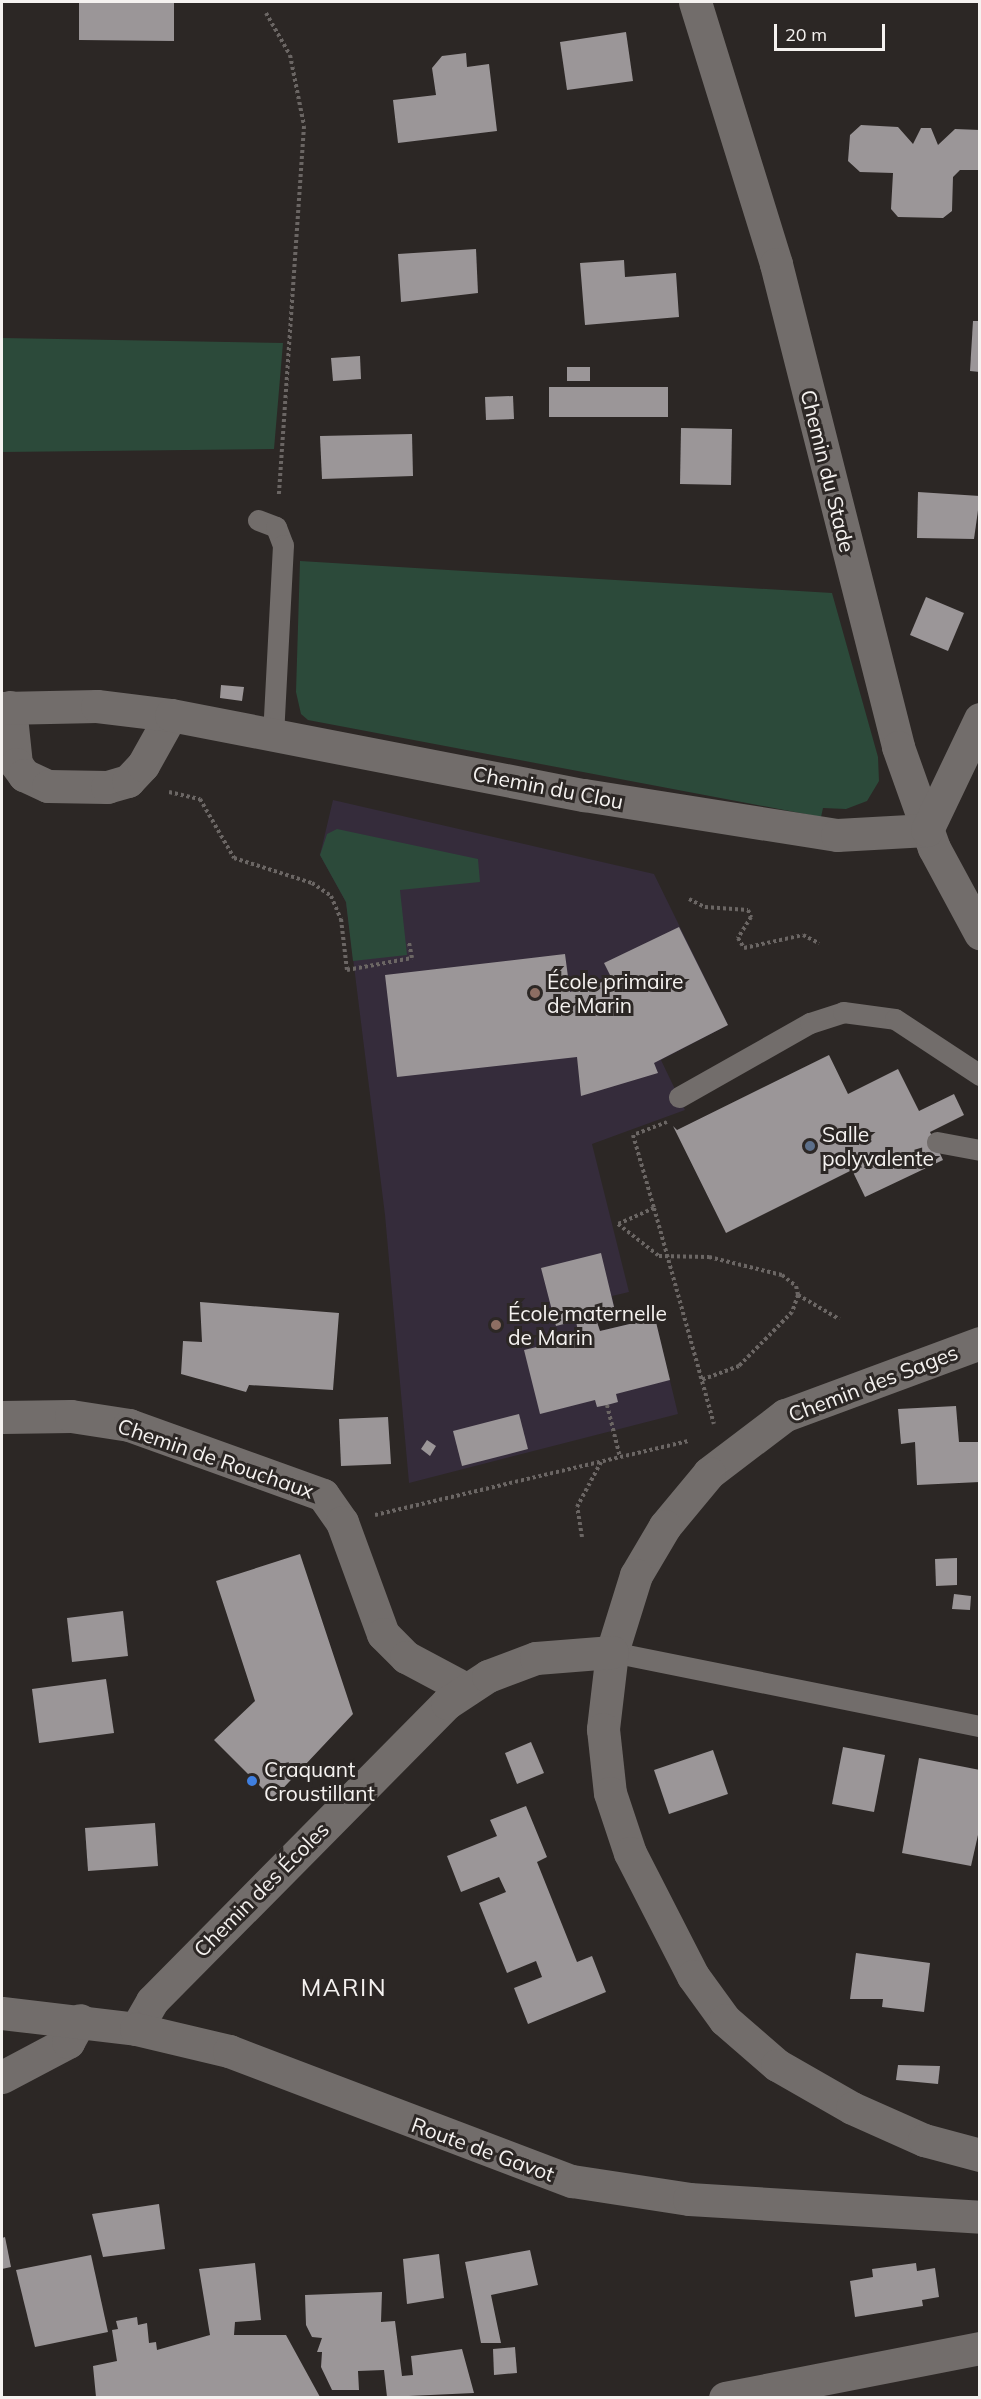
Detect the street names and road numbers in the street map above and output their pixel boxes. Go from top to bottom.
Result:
street label: Chemin du Stade [796,387,860,555]
street label: Chemin du Clou [471,760,625,814]
street label: Chemin des Sages [785,1339,961,1427]
street label: Chemin de Rouchaux [115,1413,317,1503]
street label: Chemin des Écoles [188,1816,334,1962]
street label: Route de Gavot [408,2111,558,2187]

